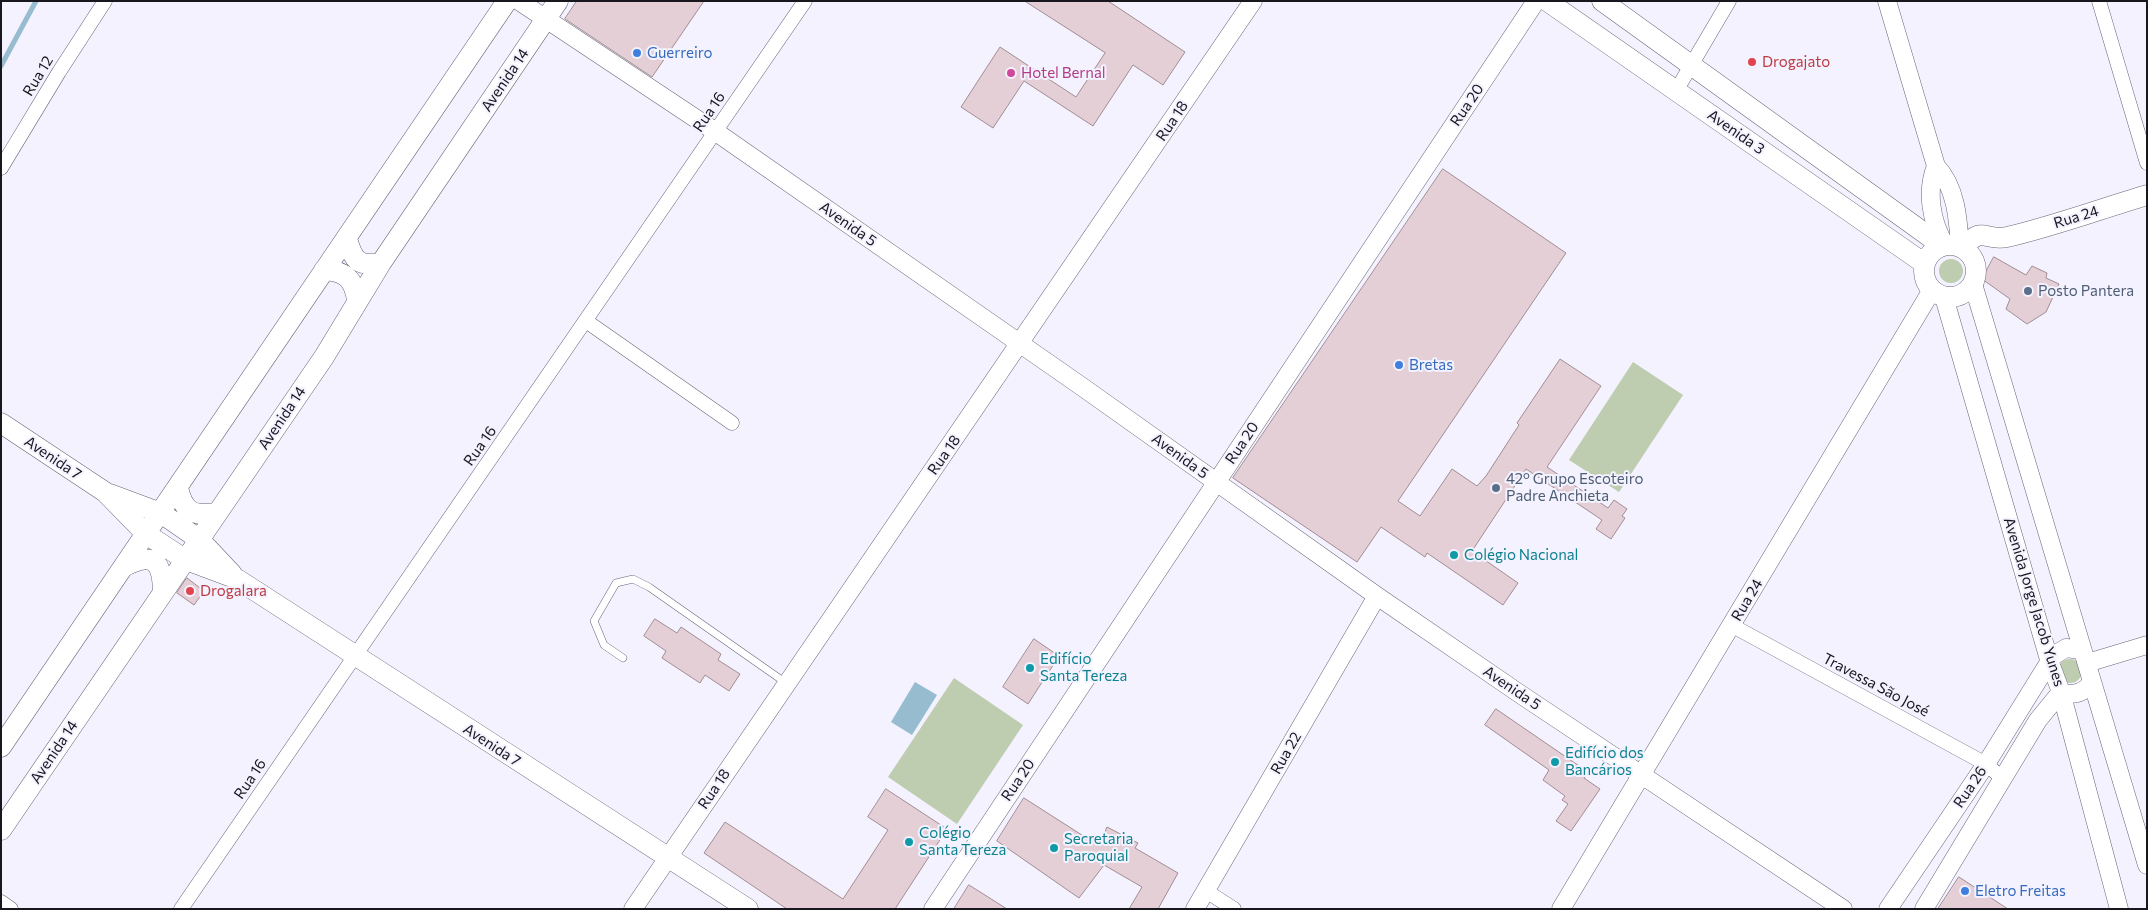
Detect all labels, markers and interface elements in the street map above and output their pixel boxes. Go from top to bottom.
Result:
place label: Guerreiro [647,44,712,62]
street label: Avenida 14 [477,45,533,115]
marker: Guerreiro [631,47,643,59]
street label: Rua 12 [19,53,57,99]
place label: Drogajato [1762,53,1830,71]
marker: Drogajato [1746,56,1758,68]
place label: Hotel Bernal [1021,64,1106,82]
marker: Hotel Bernal [1005,67,1017,79]
street label: Rua 20 [1446,80,1488,130]
street label: Rua 16 [689,88,729,136]
street label: Rua 18 [1152,97,1192,145]
street label: Avenida 3 [1704,106,1768,158]
street label: Avenida 5 [816,198,880,250]
street label: Rua 24 [2051,202,2101,232]
place label: Posto Pantera [2038,282,2134,300]
marker: Posto Pantera [2022,285,2034,297]
place label: Bretas [1409,356,1453,374]
marker: Bretas [1393,359,1405,371]
street label: Avenida 14 [254,383,310,453]
street label: Rua 20 [1221,418,1263,468]
street label: Rua 16 [460,423,500,469]
street label: Avenida 5 [1148,429,1212,483]
street label: Avenida 7 [21,432,85,484]
street label: Rua 18 [924,432,964,478]
place label: 42º Grupo Escoteiro Padre Anchieta [1506,470,1643,505]
marker: 42º Grupo Escoteiro Padre Anchieta [1490,482,1502,494]
street label: Avenida Jorge Jacob Yunes [2000,515,2068,689]
place label: Colégio Nacional [1464,546,1578,564]
marker: Colégio Nacional [1448,549,1460,561]
street label: Rua 24 [1727,576,1767,624]
place label: Drogalara [200,582,267,600]
marker: Drogalara [184,585,196,597]
street label: Travessa São José [1820,649,1932,721]
place label: Edifício Santa Tereza [1040,650,1127,685]
marker: Edifício Santa Tereza [1024,662,1036,674]
street label: Avenida 5 [1480,662,1544,714]
street label: Avenida 14 [26,717,82,787]
street label: Avenida 7 [460,720,524,770]
street label: Rua 22 [1267,729,1305,777]
place label: Edifício dos Bancários [1565,744,1644,779]
street label: Rua 16 [230,755,270,803]
street label: Rua 20 [997,755,1039,805]
marker: Edifício dos Bancários [1549,756,1561,768]
street label: Rua 26 [1950,763,1990,811]
street label: Rua 18 [694,765,734,813]
place label: Colégio Santa Tereza [919,824,1006,859]
place label: Secretaria Paroquial [1064,830,1133,865]
marker: Colégio Santa Tereza [903,836,915,848]
marker: Secretaria Paroquial [1048,842,1060,854]
place label: Eletro Freitas [1975,882,2066,900]
marker: Eletro Freitas [1959,885,1971,897]

